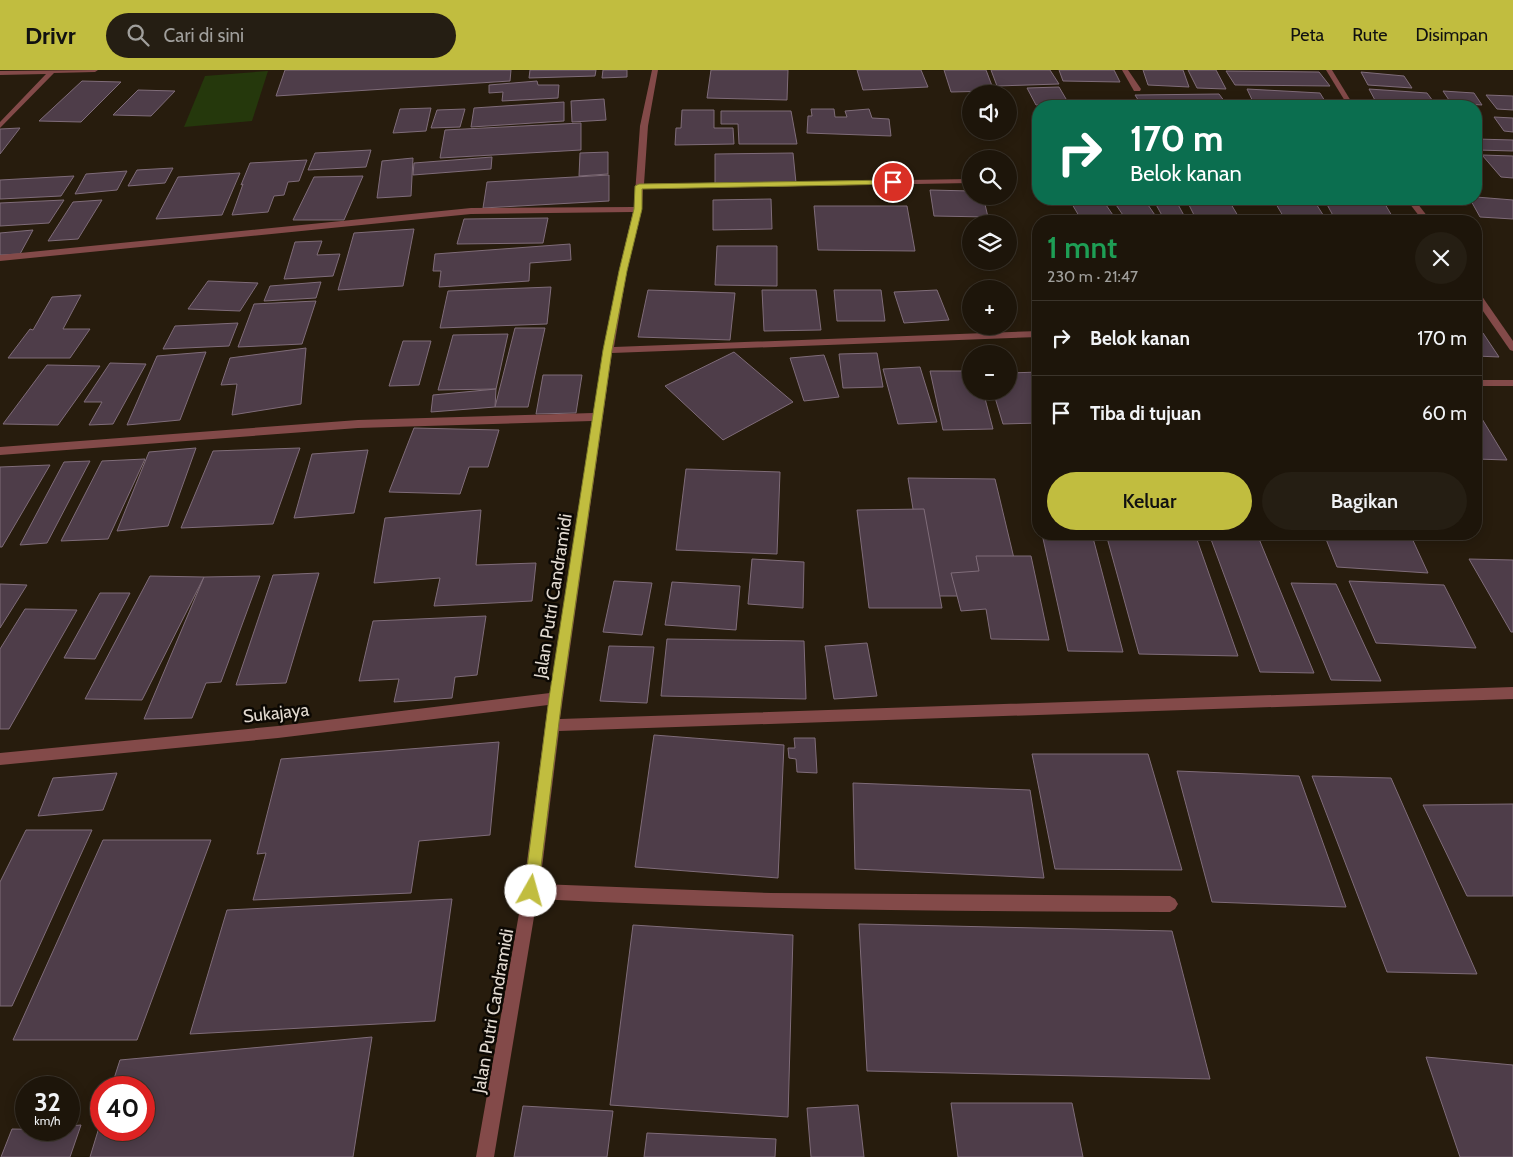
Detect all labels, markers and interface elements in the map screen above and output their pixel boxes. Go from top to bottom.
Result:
search box [106,13,456,58]
text: Drivr [25,21,76,50]
icon: search [124,21,152,49]
text: Cari di sini [164,24,244,47]
text: Peta [1290,24,1324,46]
text: Rute [1352,24,1387,46]
text: Disimpan [1415,24,1488,46]
map controls [962,85,1017,400]
button: sound [962,85,1017,140]
text: 170 m [1130,117,1223,160]
icon: right [1047,120,1112,185]
button: search [962,150,1017,205]
text: Belok kanan [1130,160,1242,187]
pin [872,161,914,203]
icon: arrive [879,168,907,196]
button: layers [962,215,1017,270]
text: 1 mnt [1047,229,1117,266]
button: close [1415,232,1467,284]
text: 230 m · 21:47 [1047,267,1138,286]
button: + [962,280,1017,335]
icon: right [1047,324,1075,352]
text: Belok kanan [1090,327,1190,350]
text: 170 m [1417,327,1467,350]
button: − [962,345,1017,400]
icon: arrive [1047,399,1075,427]
text: Tiba di tujuan [1090,402,1201,425]
text: 60 m [1422,402,1467,425]
button: Keluar [1047,472,1252,530]
button: Bagikan [1262,472,1467,530]
street label: Jalan Putri Candramidi [529,512,577,681]
street label: Sukajaya [242,699,310,727]
position arrow [504,864,556,916]
street label: Jalan Putri Candramidi [468,927,518,1096]
speed limit sign: 40 [90,1076,155,1141]
text: 32 [34,1087,61,1117]
text: km/h [34,1113,61,1128]

